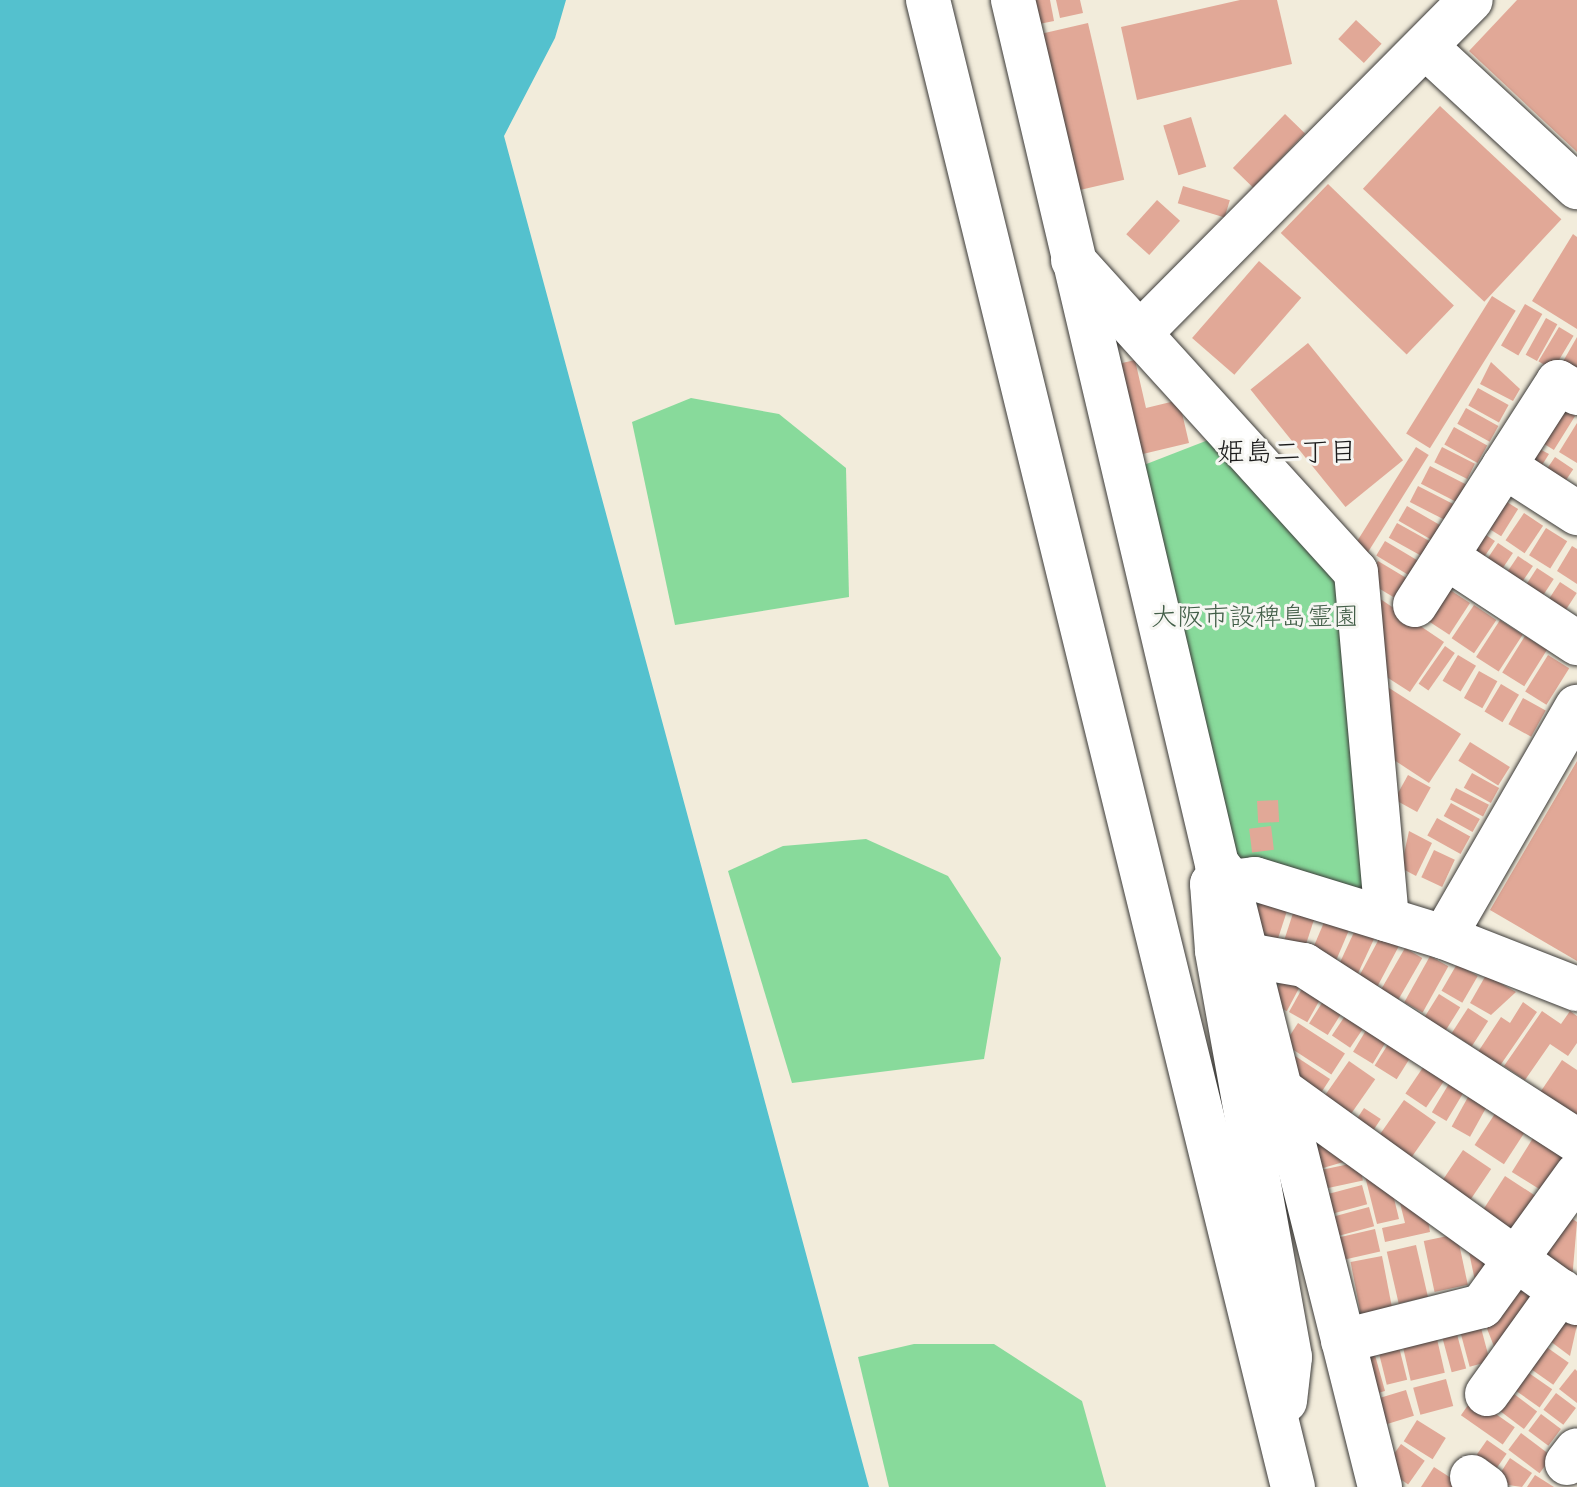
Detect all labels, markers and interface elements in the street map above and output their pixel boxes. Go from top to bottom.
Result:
district label: 姫島二丁目 [1217,434,1357,468]
park label: 大阪市設稗島霊園 [1151,600,1359,632]

